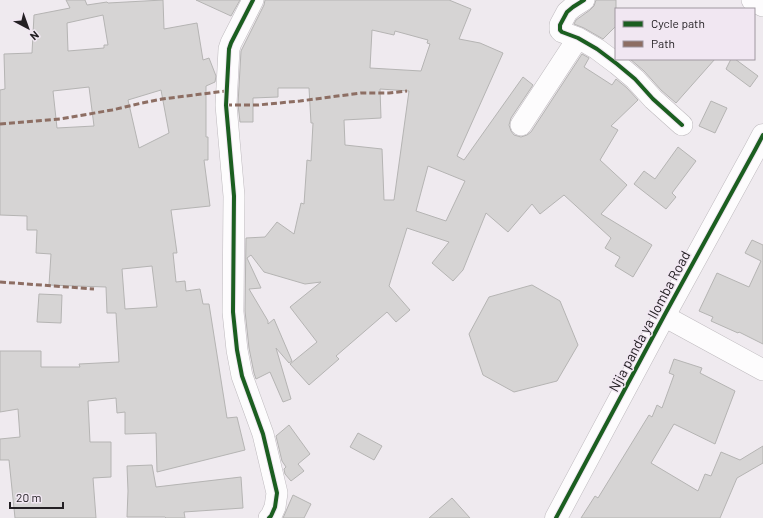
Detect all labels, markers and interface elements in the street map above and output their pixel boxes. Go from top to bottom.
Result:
north arrow [8,8,48,48]
legend [615,8,755,60]
text: Cycle path [651,16,705,30]
text: N [28,29,42,43]
text: Path [651,36,675,50]
street label: Njia panda ya Ilomba Road [605,248,693,394]
scale bar [10,484,63,510]
text: 20 m [16,490,42,504]

